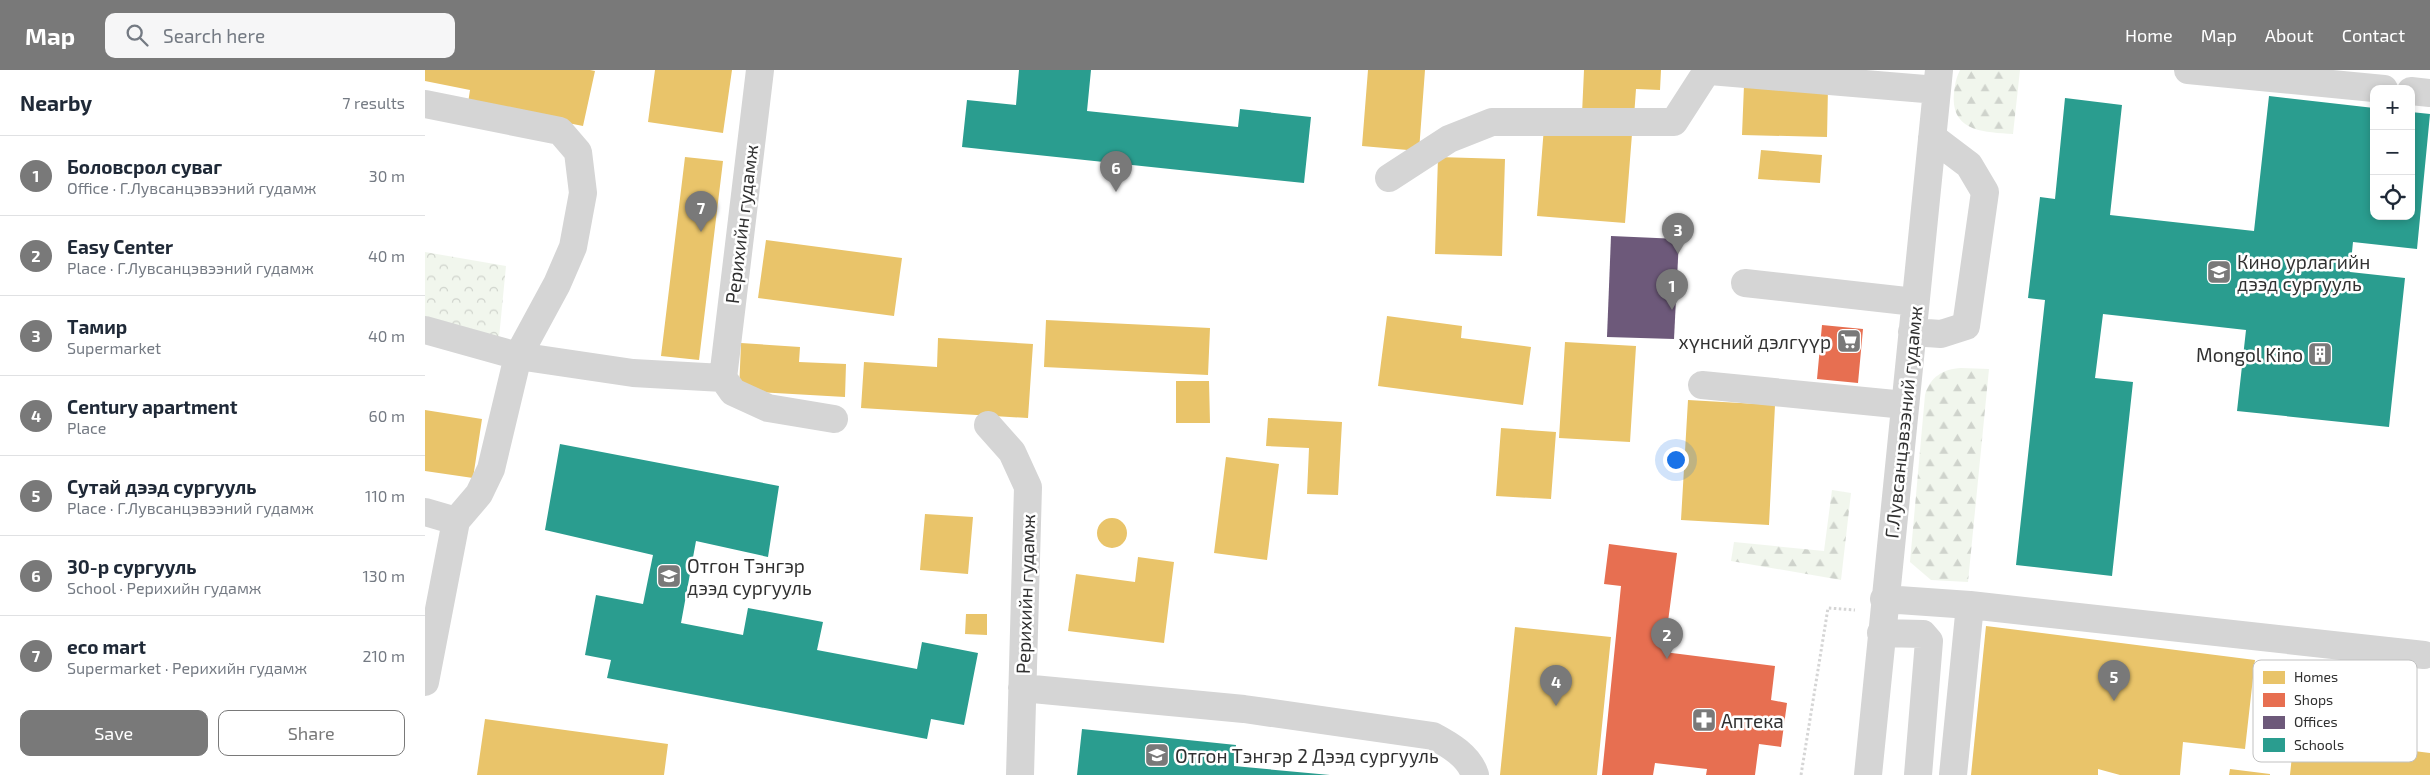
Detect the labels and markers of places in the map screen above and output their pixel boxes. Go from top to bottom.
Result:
pin: 6 [1100,151,1132,192]
pin: 7 [685,191,717,232]
pin: 3 [1662,213,1694,254]
place label: Кино урлагийн дээд сургууль [2237,250,2370,296]
school or university icon: Кино урлагийн дээд сургууль [2206,259,2232,285]
pin: 1 [1656,269,1688,310]
supermarket icon: хүнсний дэлгүүр [1836,328,1862,354]
place label: хүнсний дэлгүүр [1679,330,1831,353]
building icon: Mongol Kino [2307,341,2333,367]
place label: Mongol Kino [2196,343,2303,366]
place label: Отгон Тэнгэр дээд сургууль [687,554,812,600]
school or university icon: Отгон Тэнгэр дээд сургууль [656,563,682,589]
pin: 2 [1651,618,1683,659]
pin: 5 [2098,660,2130,701]
pin: 4 [1540,665,1572,706]
pharmacy icon: Аптека [1691,707,1717,733]
place label: Аптека [1721,709,1784,732]
school or university icon: Отгон Тэнгэр 2 Дээд сургууль [1144,742,1170,768]
place label: Отгон Тэнгэр 2 Дээд сургууль [1175,744,1439,768]

